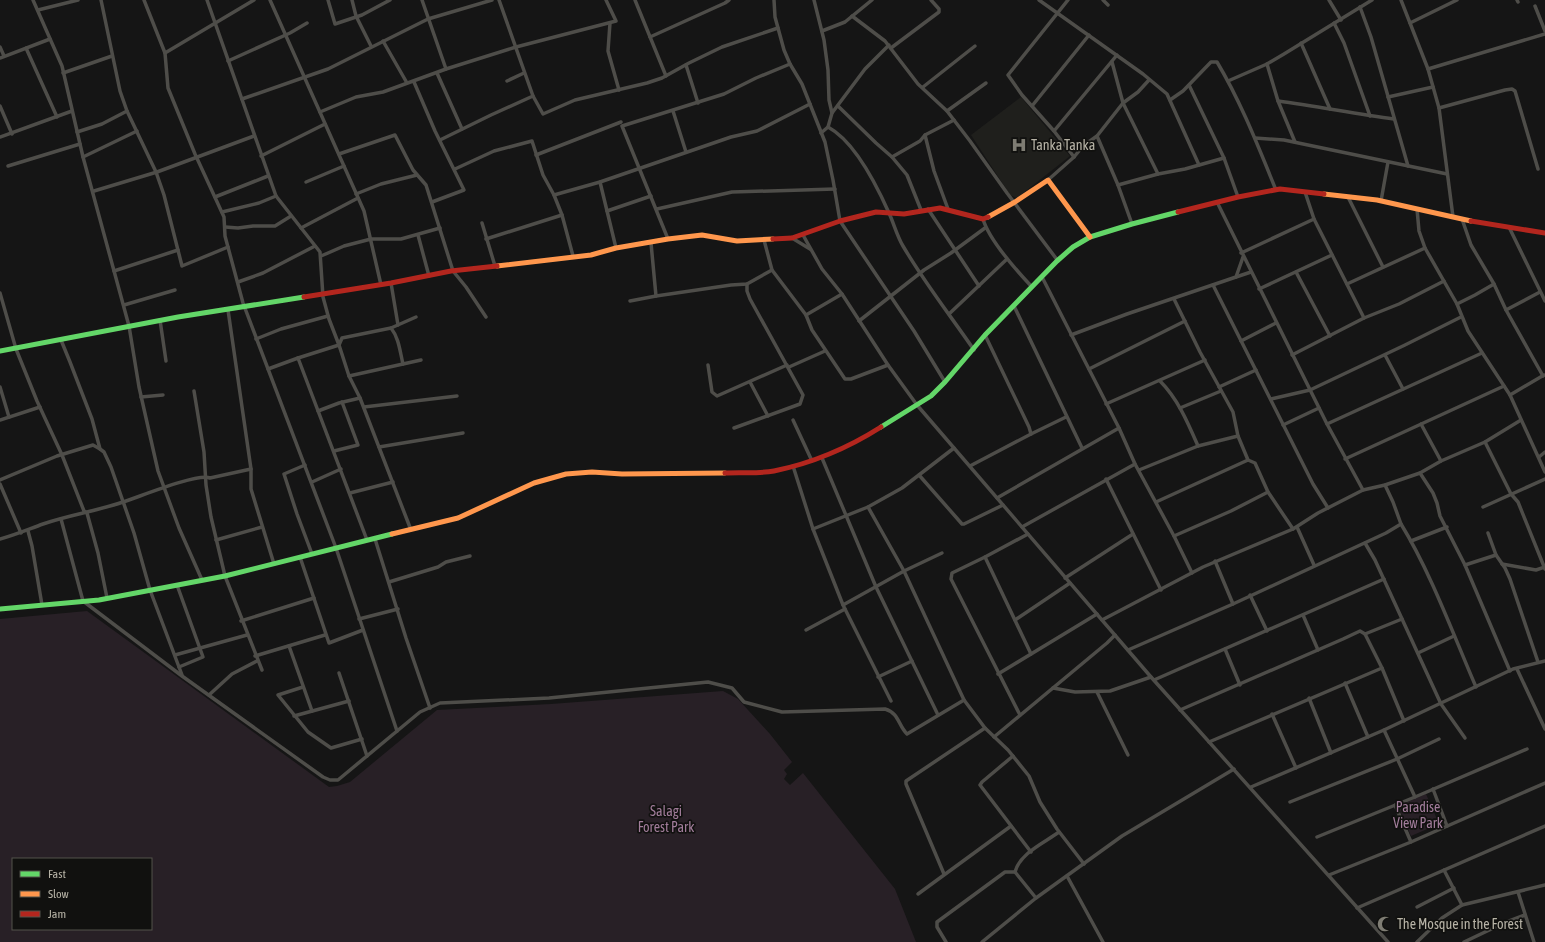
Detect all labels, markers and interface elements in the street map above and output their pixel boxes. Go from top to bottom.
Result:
hospital icon: Tanka Tanka [1010,136,1028,154]
place label: Tanka Tanka [1031,137,1095,153]
park label: Paradise View Park [1393,799,1443,831]
park label: Salagi Forest Park [638,803,694,835]
legend [12,858,152,930]
text: Fast [48,867,66,881]
text: Slow [48,887,69,901]
text: Jam [48,907,66,921]
mosque icon: The Mosque in the Forest [1376,915,1394,933]
place label: The Mosque in the Forest [1397,916,1523,932]

